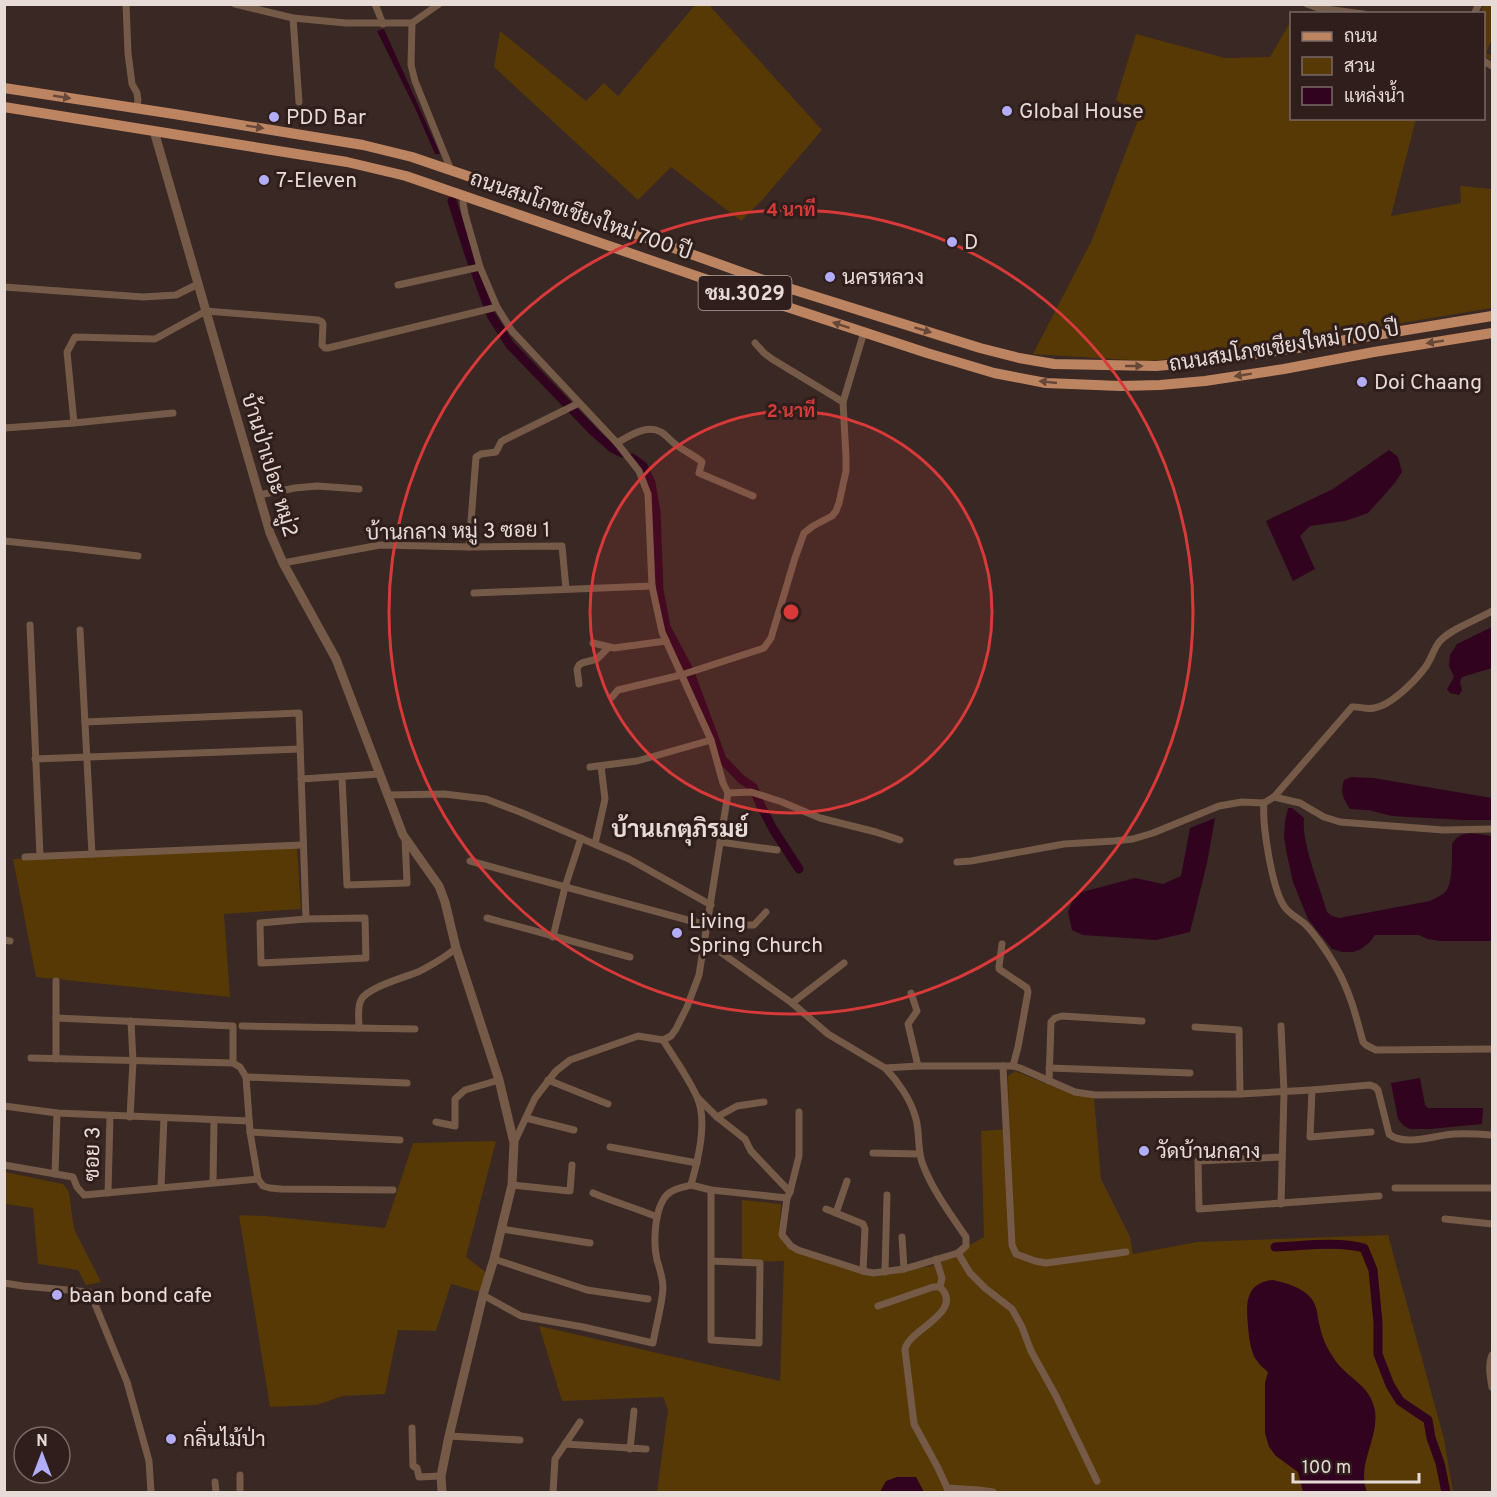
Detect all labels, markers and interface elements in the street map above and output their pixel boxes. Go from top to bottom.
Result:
legend [1290,12,1485,120]
text: ถนน [1344,26,1377,49]
text: สวน [1344,56,1375,79]
text: แหล่งน้ำ [1344,80,1405,109]
one-way arrow [53,93,72,102]
place label: Global House [1019,99,1143,126]
marker: Global House [1000,104,1014,118]
place label: PDD Bar [286,105,366,132]
marker: PDD Bar [267,110,281,124]
one-way arrow [246,123,265,132]
street label: ถนนสมโภชเชียงใหม่ 700 ปี [466,164,695,267]
place label: 7-Eleven [276,168,357,195]
marker: 7-Eleven [257,173,271,187]
text: 4 นาที [766,197,816,223]
place label: D [964,230,978,257]
marker: D [945,235,959,249]
place label: นครหลวง [842,265,924,292]
marker: นครหลวง [823,270,837,284]
road number: ชม.3029 [698,276,792,310]
street label: ถนนสมโภชเชียงใหม่ 700 ปี [1167,314,1401,379]
one-way arrow [832,319,850,329]
one-way arrow [914,326,932,335]
one-way arrow [1425,338,1444,347]
one-way arrow [1124,361,1143,371]
place label: Doi Chaang [1374,370,1482,397]
one-way arrow [1233,371,1252,380]
marker: Doi Chaang [1355,375,1369,389]
one-way arrow [1039,377,1058,387]
street label: บ้านป่าเปอะ หมู่2 [234,390,304,541]
text: 2 นาที [767,398,815,424]
street label: บ้านกลาง หมู่ 3 ซอย 1 [365,517,551,548]
centre of rings [781,602,801,622]
district label: บ้านเกตุภิรมย์ [612,813,750,846]
place label: Living Spring Church [689,909,823,960]
marker: Living Spring Church [670,926,684,940]
street label: ซอย 3 [80,1126,107,1182]
place label: วัดบ้านกลาง [1156,1139,1260,1166]
marker: วัดบ้านกลาง [1137,1144,1151,1158]
place label: baan bond cafe [69,1283,212,1310]
marker: baan bond cafe [50,1288,64,1302]
place label: กลิ่นไม้ป่า [183,1420,266,1454]
north arrow [12,1425,72,1485]
text: N [36,1432,48,1452]
marker: กลิ่นไม้ป่า [164,1432,178,1446]
scale bar [1293,1446,1419,1484]
text: 100 m [1302,1457,1351,1480]

